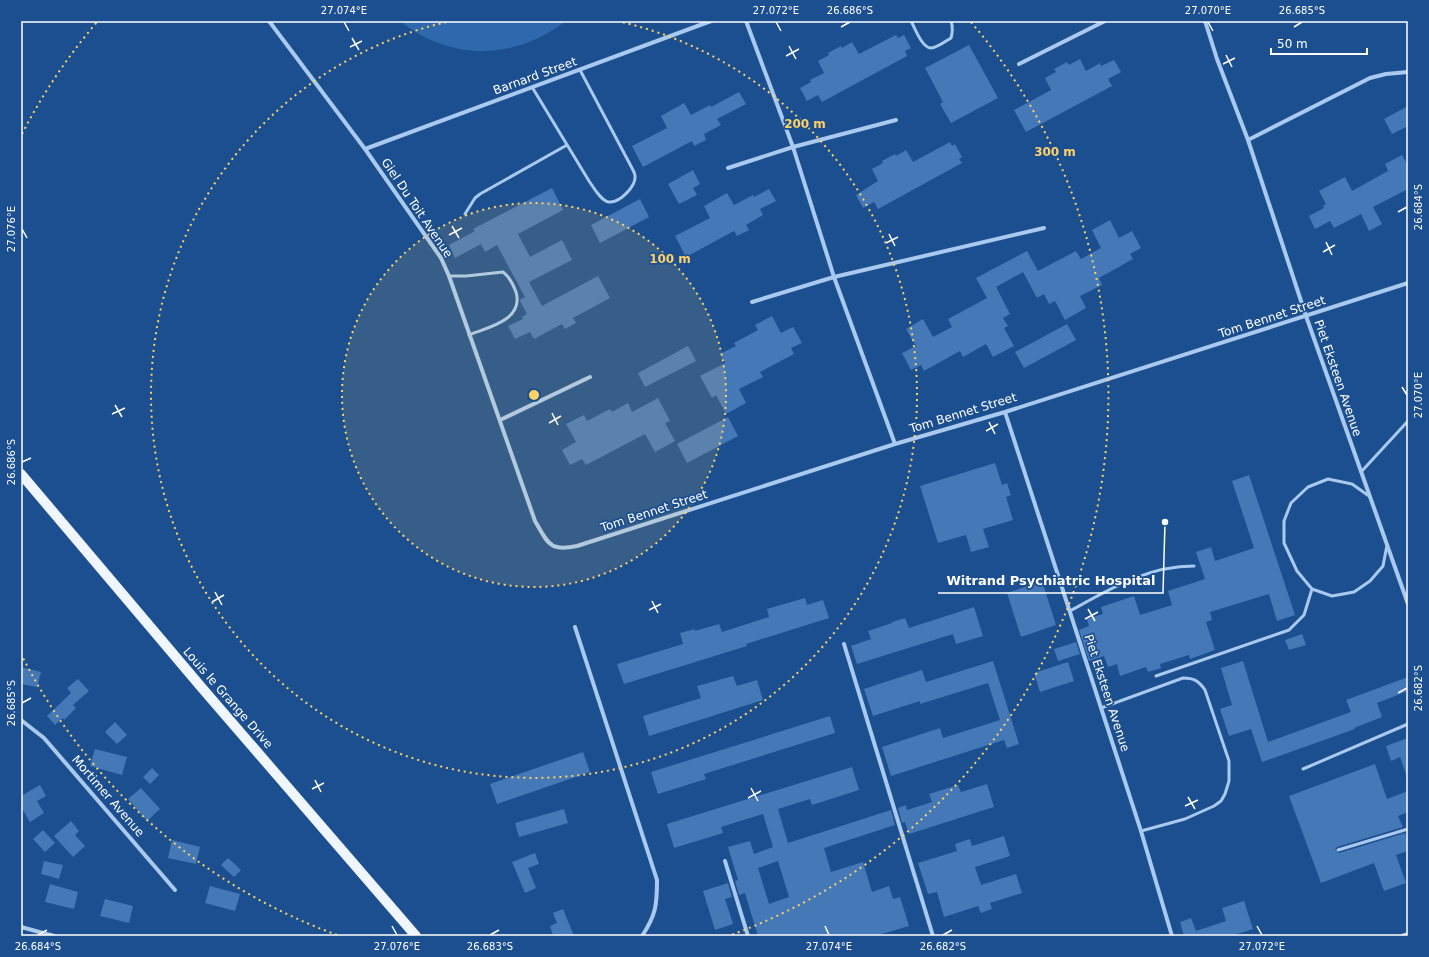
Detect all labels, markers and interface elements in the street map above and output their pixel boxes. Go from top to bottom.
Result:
text: 27.074°E [321,5,367,16]
text: 27.072°E [753,5,799,16]
text: 26.686°S [827,5,873,16]
text: 27.070°E [1185,5,1231,16]
text: 26.685°S [1279,5,1325,16]
scale bar [1271,30,1367,56]
text: 50 m [1277,37,1308,51]
street label: Barnard Street [491,54,579,98]
text: 200 m [784,117,826,131]
text: 300 m [1034,145,1076,159]
street label: Giel Du Toit Avenue [379,156,455,260]
text: 26.684°S [1413,184,1424,230]
text: 27.076°E [6,206,17,252]
text: 100 m [649,252,691,266]
street label: Tom Bennet Street [1216,293,1327,341]
street label: Piet Eksteen Avenue [1311,318,1365,438]
text: 27.070°E [1413,372,1424,418]
centre of rings [527,388,541,402]
street label: Tom Bennet Street [907,390,1019,436]
text: 26.686°S [6,439,17,485]
street label: Tom Bennet Street [598,487,709,535]
callout: Witrand Psychiatric Hospital [938,568,1163,593]
text: Witrand Psychiatric Hospital [946,573,1156,588]
street label: Piet Eksteen Avenue [1081,633,1133,753]
street label: Louis le Grange Drive [180,645,276,751]
text: 26.682°S [1413,665,1424,711]
text: 26.685°S [6,680,17,726]
street label: Mortimer Avenue [69,753,147,839]
text: 26.684°S [15,941,61,952]
text: 27.076°E [374,941,420,952]
text: 26.683°S [467,941,513,952]
text: 27.074°E [806,941,852,952]
text: 26.682°S [920,941,966,952]
text: 27.072°E [1239,941,1285,952]

